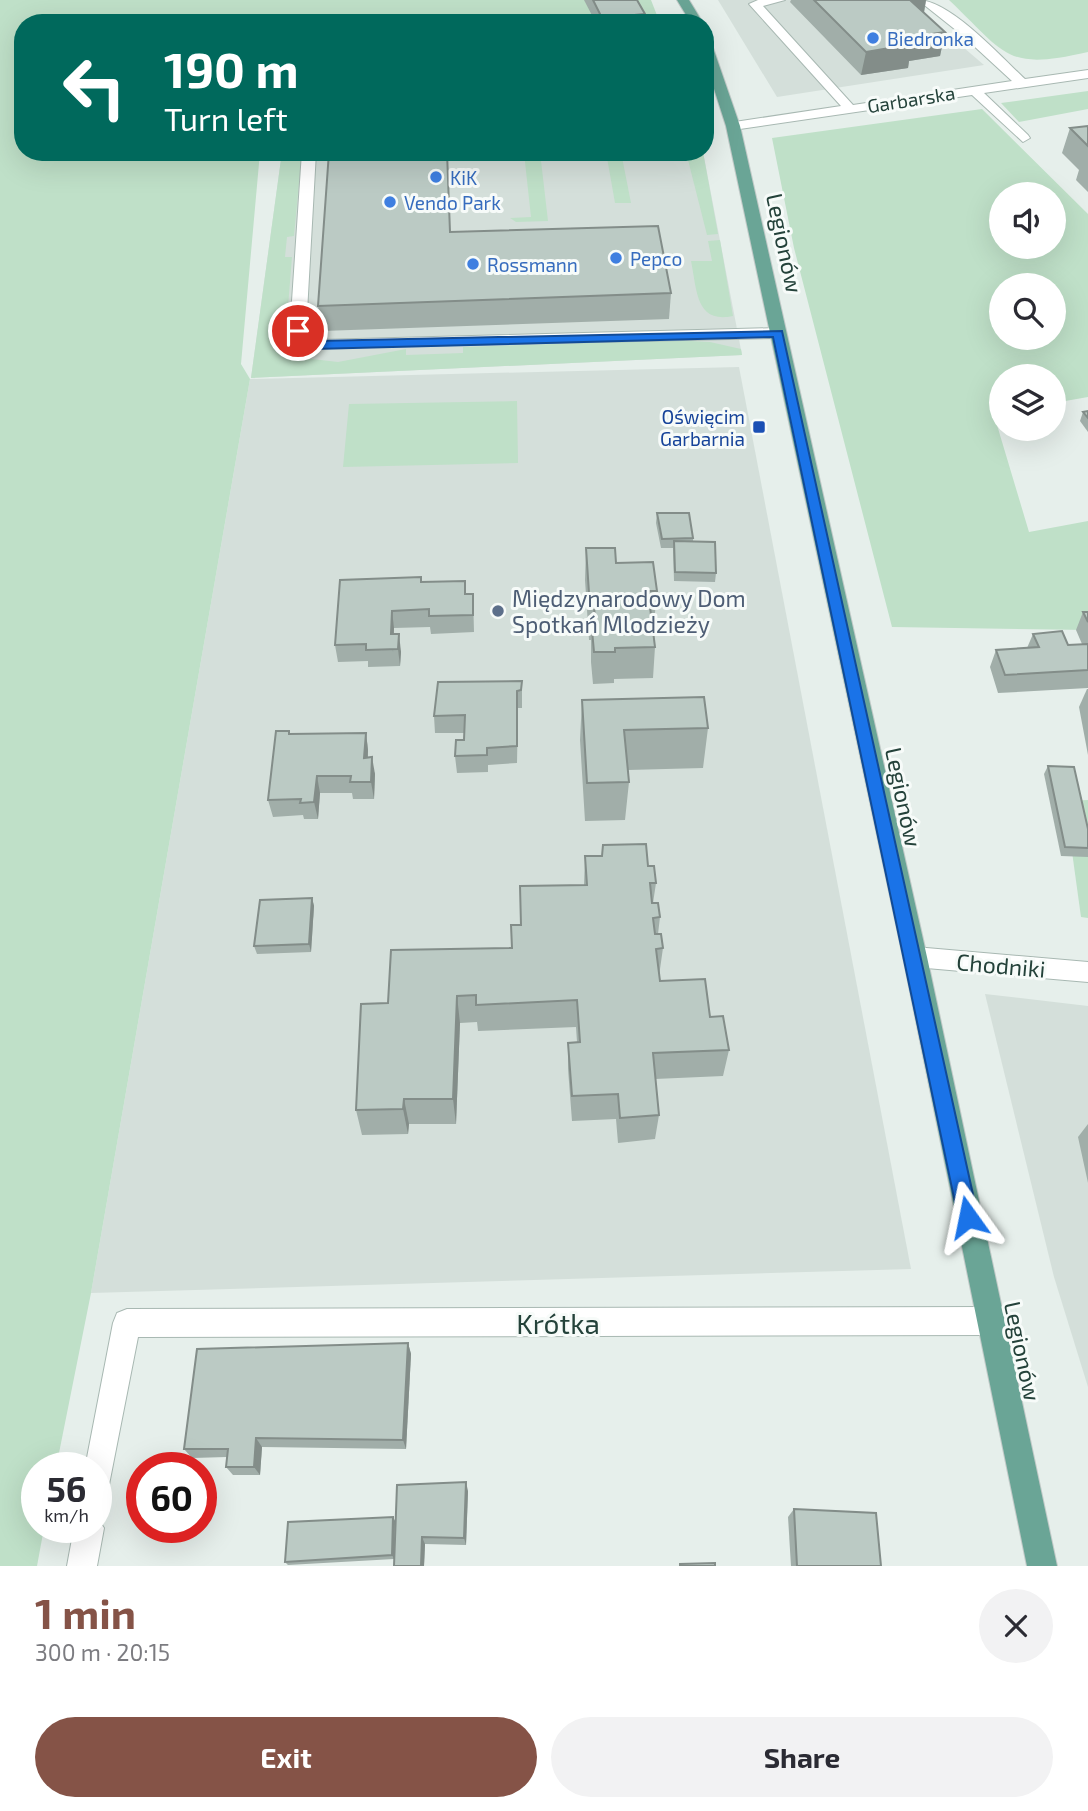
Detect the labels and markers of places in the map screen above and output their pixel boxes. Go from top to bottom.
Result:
place label: Biedronka [887,27,974,50]
marker: Biedronka [865,30,881,46]
place label: KiK [450,166,477,189]
marker: KiK [428,169,444,185]
place label: Vendo Park [404,191,501,214]
marker: Vendo Park [382,194,398,210]
place label: Pepco [630,247,682,270]
marker: Pepco [608,250,624,266]
place label: Rossmann [487,253,578,276]
marker: Rossmann [465,256,481,272]
pin [268,301,328,361]
place label: Oświęcim Garbarnia [660,405,745,450]
marker: Oświęcim Garbarnia [751,419,767,435]
place label: Międzynarodowy Dom Spotkań Mlodzieży [512,584,746,638]
marker: Międzynarodowy Dom Spotkań Mlodzieży [490,603,506,619]

